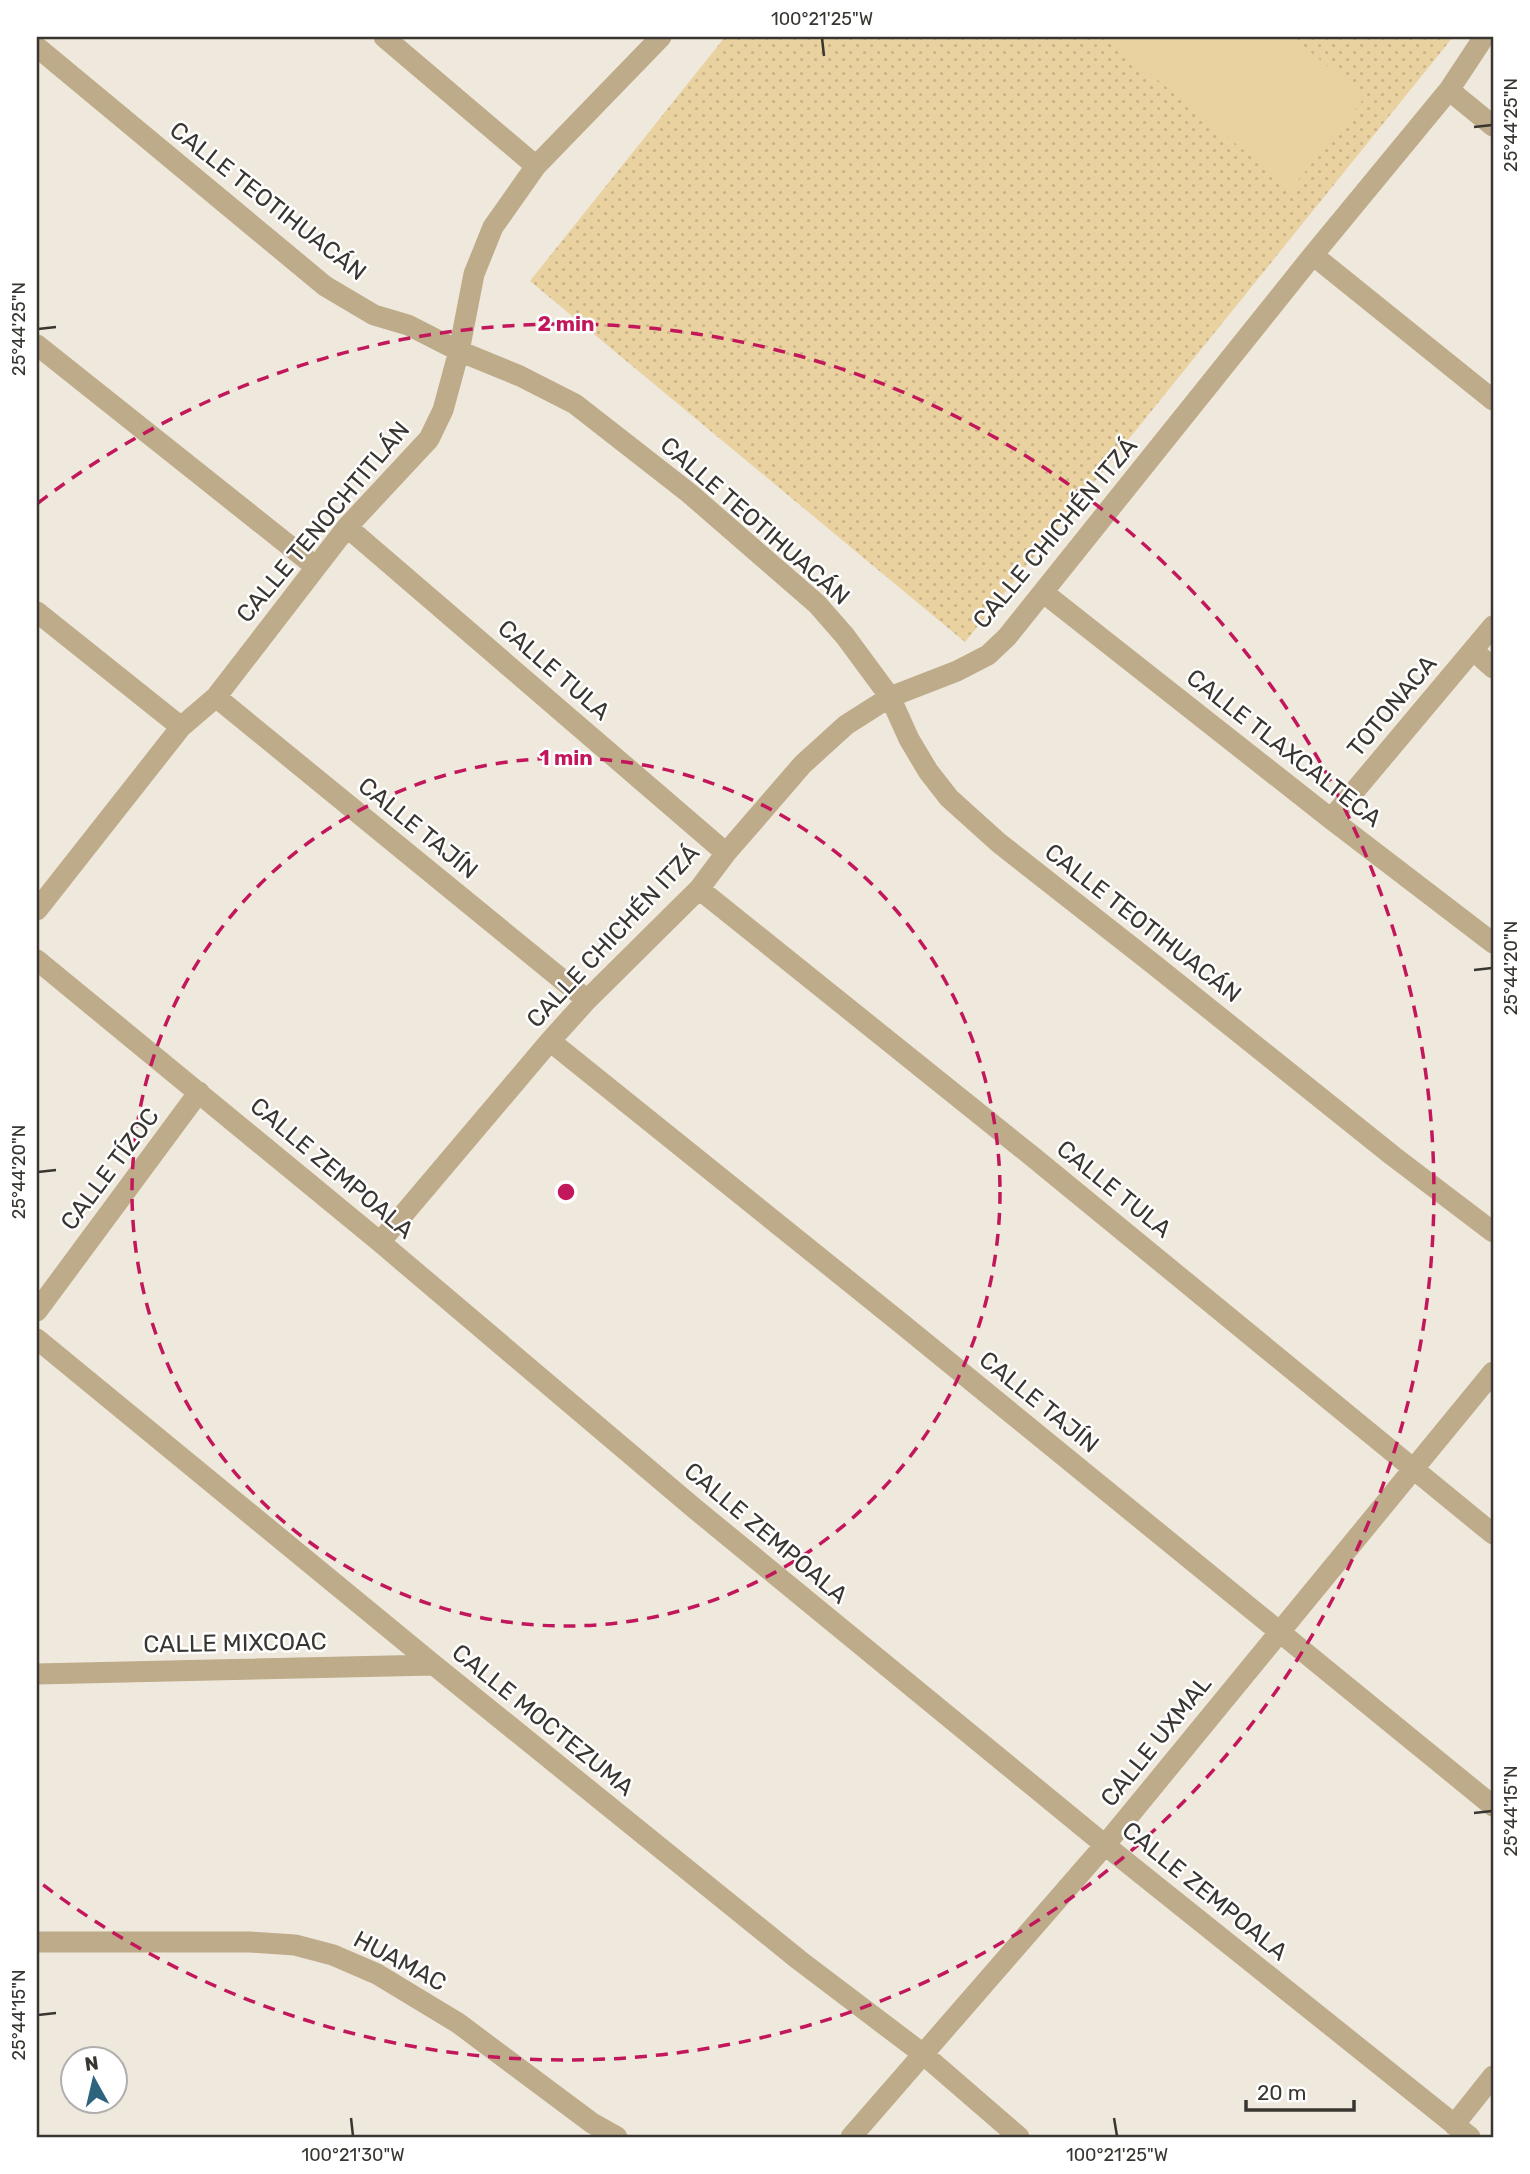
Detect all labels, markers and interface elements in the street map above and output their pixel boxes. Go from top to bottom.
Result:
text: 100°21'25"W [771,8,873,30]
text: 25°44'25"N [1500,78,1522,172]
street label: CALLE TEOTIHUACÁN [164,116,372,286]
text: 25°44'25"N [8,282,30,376]
text: 2 min [538,311,594,336]
street label: CALLE TENOCHTITLÁN [231,416,415,628]
street label: CALLE TEOTIHUACÁN [655,431,855,611]
street label: CALLE CHICHÉN ITZÁ [967,432,1143,634]
street label: CALLE TULA [492,614,616,726]
street label: TOTONACA [1342,650,1442,762]
street label: CALLE TLAXCALTECA [1181,663,1387,833]
text: 1 min [539,745,593,770]
street label: CALLE TAJÍN [353,771,483,885]
street label: CALLE TEOTIHUACÁN [1039,838,1247,1008]
street label: CALLE CHICHÉN ITZÁ [521,839,705,1033]
text: 25°44'20"N [1500,921,1522,1015]
street label: CALLE ZEMPOALA [245,1092,419,1244]
street label: CALLE TÍZOC [55,1102,165,1236]
text: 25°44'20"N [8,1125,30,1219]
street label: CALLE TULA [1051,1134,1177,1244]
centre of rings [554,1180,578,1204]
street label: CALLE TAJÍN [974,1345,1104,1459]
street label: CALLE ZEMPOALA [679,1457,853,1609]
street label: CALLE MIXCOAC [143,1627,327,1659]
street label: CALLE MOCTEZUMA [447,1638,639,1802]
street label: CALLE UXMAL [1095,1670,1218,1812]
text: 25°44'15"N [1500,1766,1522,1856]
street label: CALLE ZEMPOALA [1117,1816,1293,1966]
street label: HUAMAC [349,1925,451,1997]
text: 25°44'15"N [8,1970,30,2060]
north arrow [60,2044,130,2114]
text: N [83,2051,100,2076]
scale bar [1246,2069,1355,2113]
text: 20 m [1257,2080,1306,2105]
text: 100°21'30"W [301,2144,405,2166]
text: 100°21'25"W [1066,2144,1168,2166]

